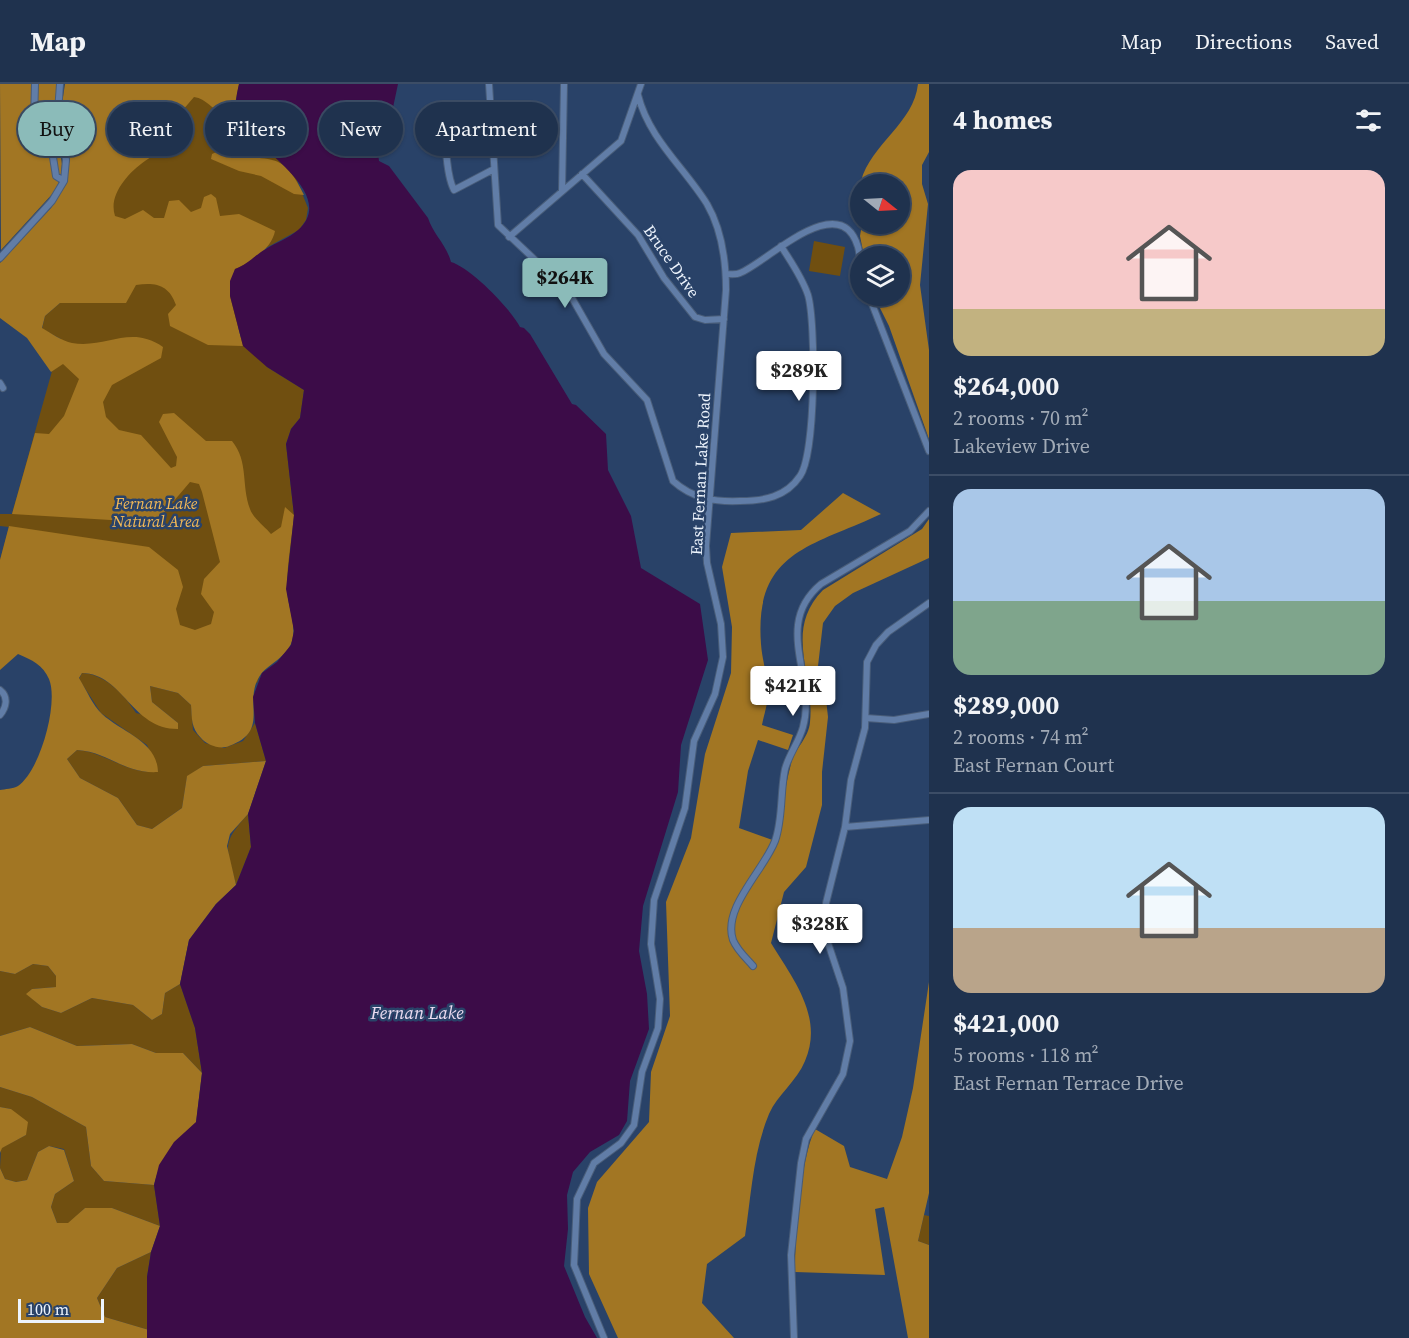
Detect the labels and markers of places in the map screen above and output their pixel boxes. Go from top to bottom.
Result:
pin: $264K [523,258,607,309]
pin: $289K [757,351,841,402]
pin: $421K [751,666,835,717]
pin: $328K [778,904,862,955]

